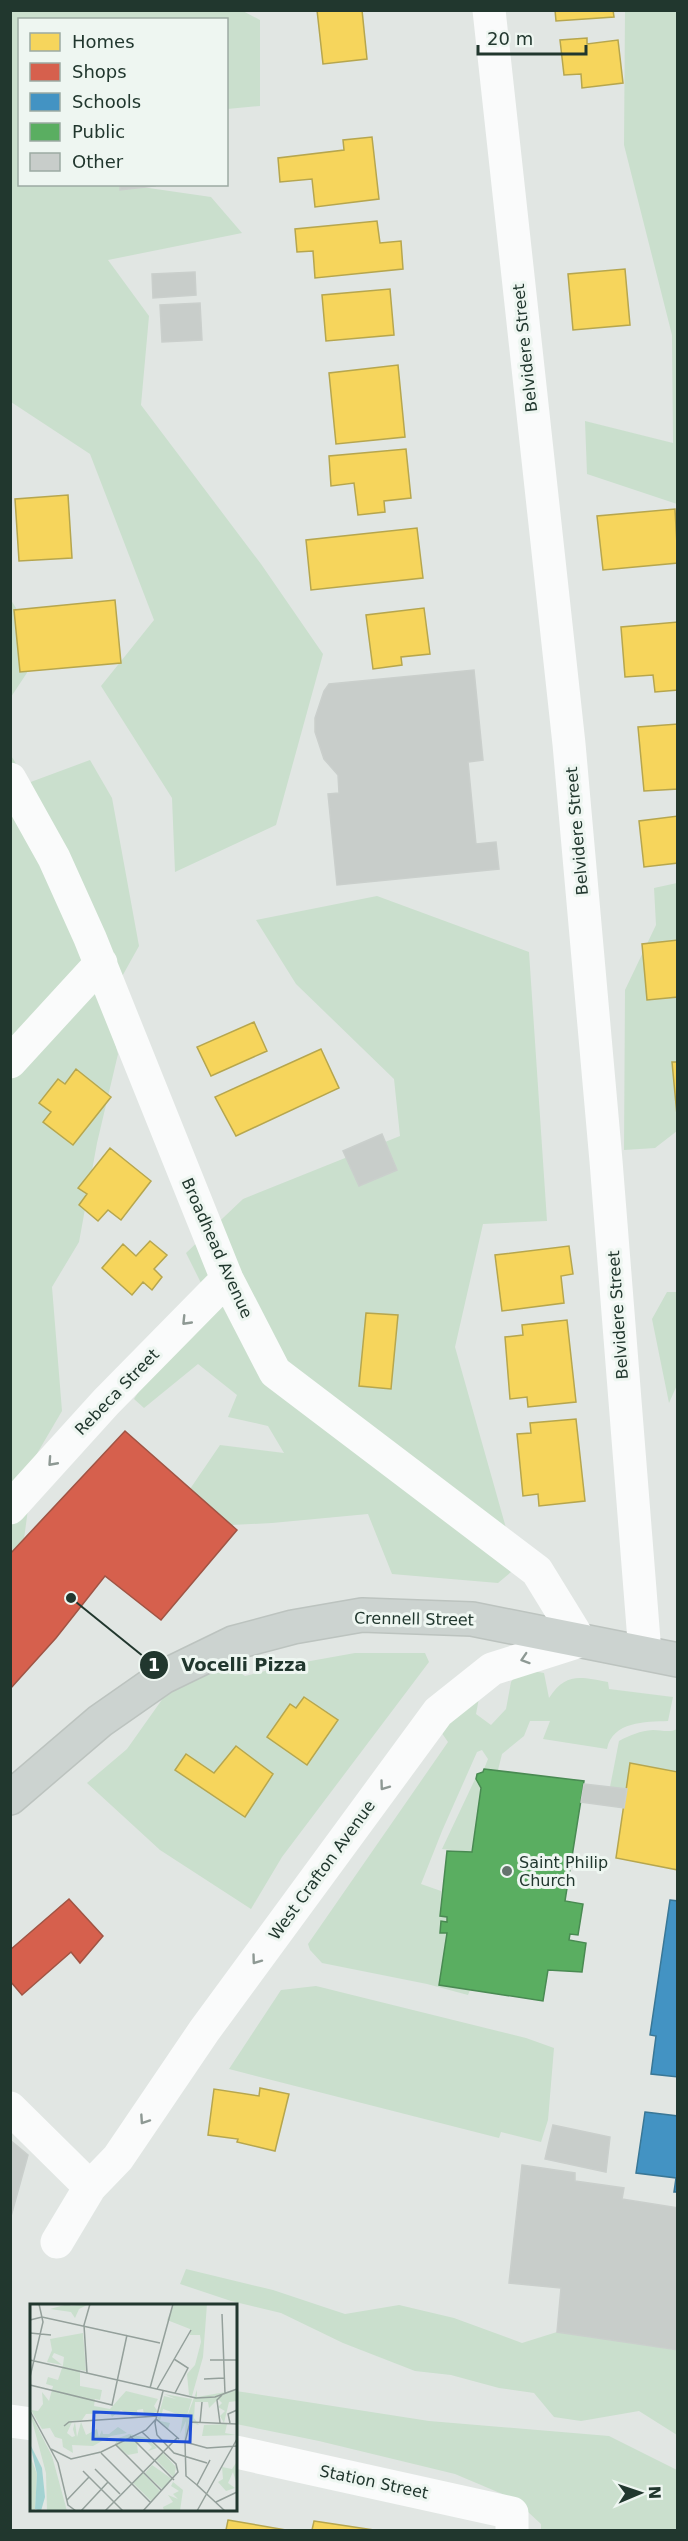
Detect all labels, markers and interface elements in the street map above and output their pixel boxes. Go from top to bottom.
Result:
legend [18,18,228,186]
scale bar [478,18,586,56]
text: 20 m [487,28,533,49]
text: Homes [72,31,135,52]
text: Shops [72,61,127,82]
text: Schools [72,91,141,112]
text: Public [72,121,125,142]
text: Other [72,151,124,172]
street label: Belvidere Street [509,283,541,413]
street label: Belvidere Street [562,766,592,896]
street label: Broadhead Avenue [178,1175,256,1321]
street label: Belvidere Street [604,1250,632,1380]
one-way arrow [183,1313,194,1324]
street label: Rebeca Street [71,1345,163,1439]
one-way arrow [48,1455,59,1466]
street label: Crennell Street [354,1608,474,1630]
callout: Vocelli Pizza [139,1647,319,1683]
one-way arrow [520,1652,531,1664]
text: 1 [148,1654,160,1675]
text: Vocelli Pizza [181,1654,307,1675]
one-way arrow [380,1779,391,1790]
street label: West Crafton Avenue [265,1796,379,1944]
place label: Saint Philip Church [519,1853,608,1890]
marker: Saint Philip Church [500,1864,514,1878]
one-way arrow [252,1953,263,1964]
one-way arrow [140,2113,151,2124]
inset map [30,2304,237,2511]
street label: Station Street [318,2461,430,2503]
north arrow [610,2463,670,2523]
text: N [645,2485,664,2500]

